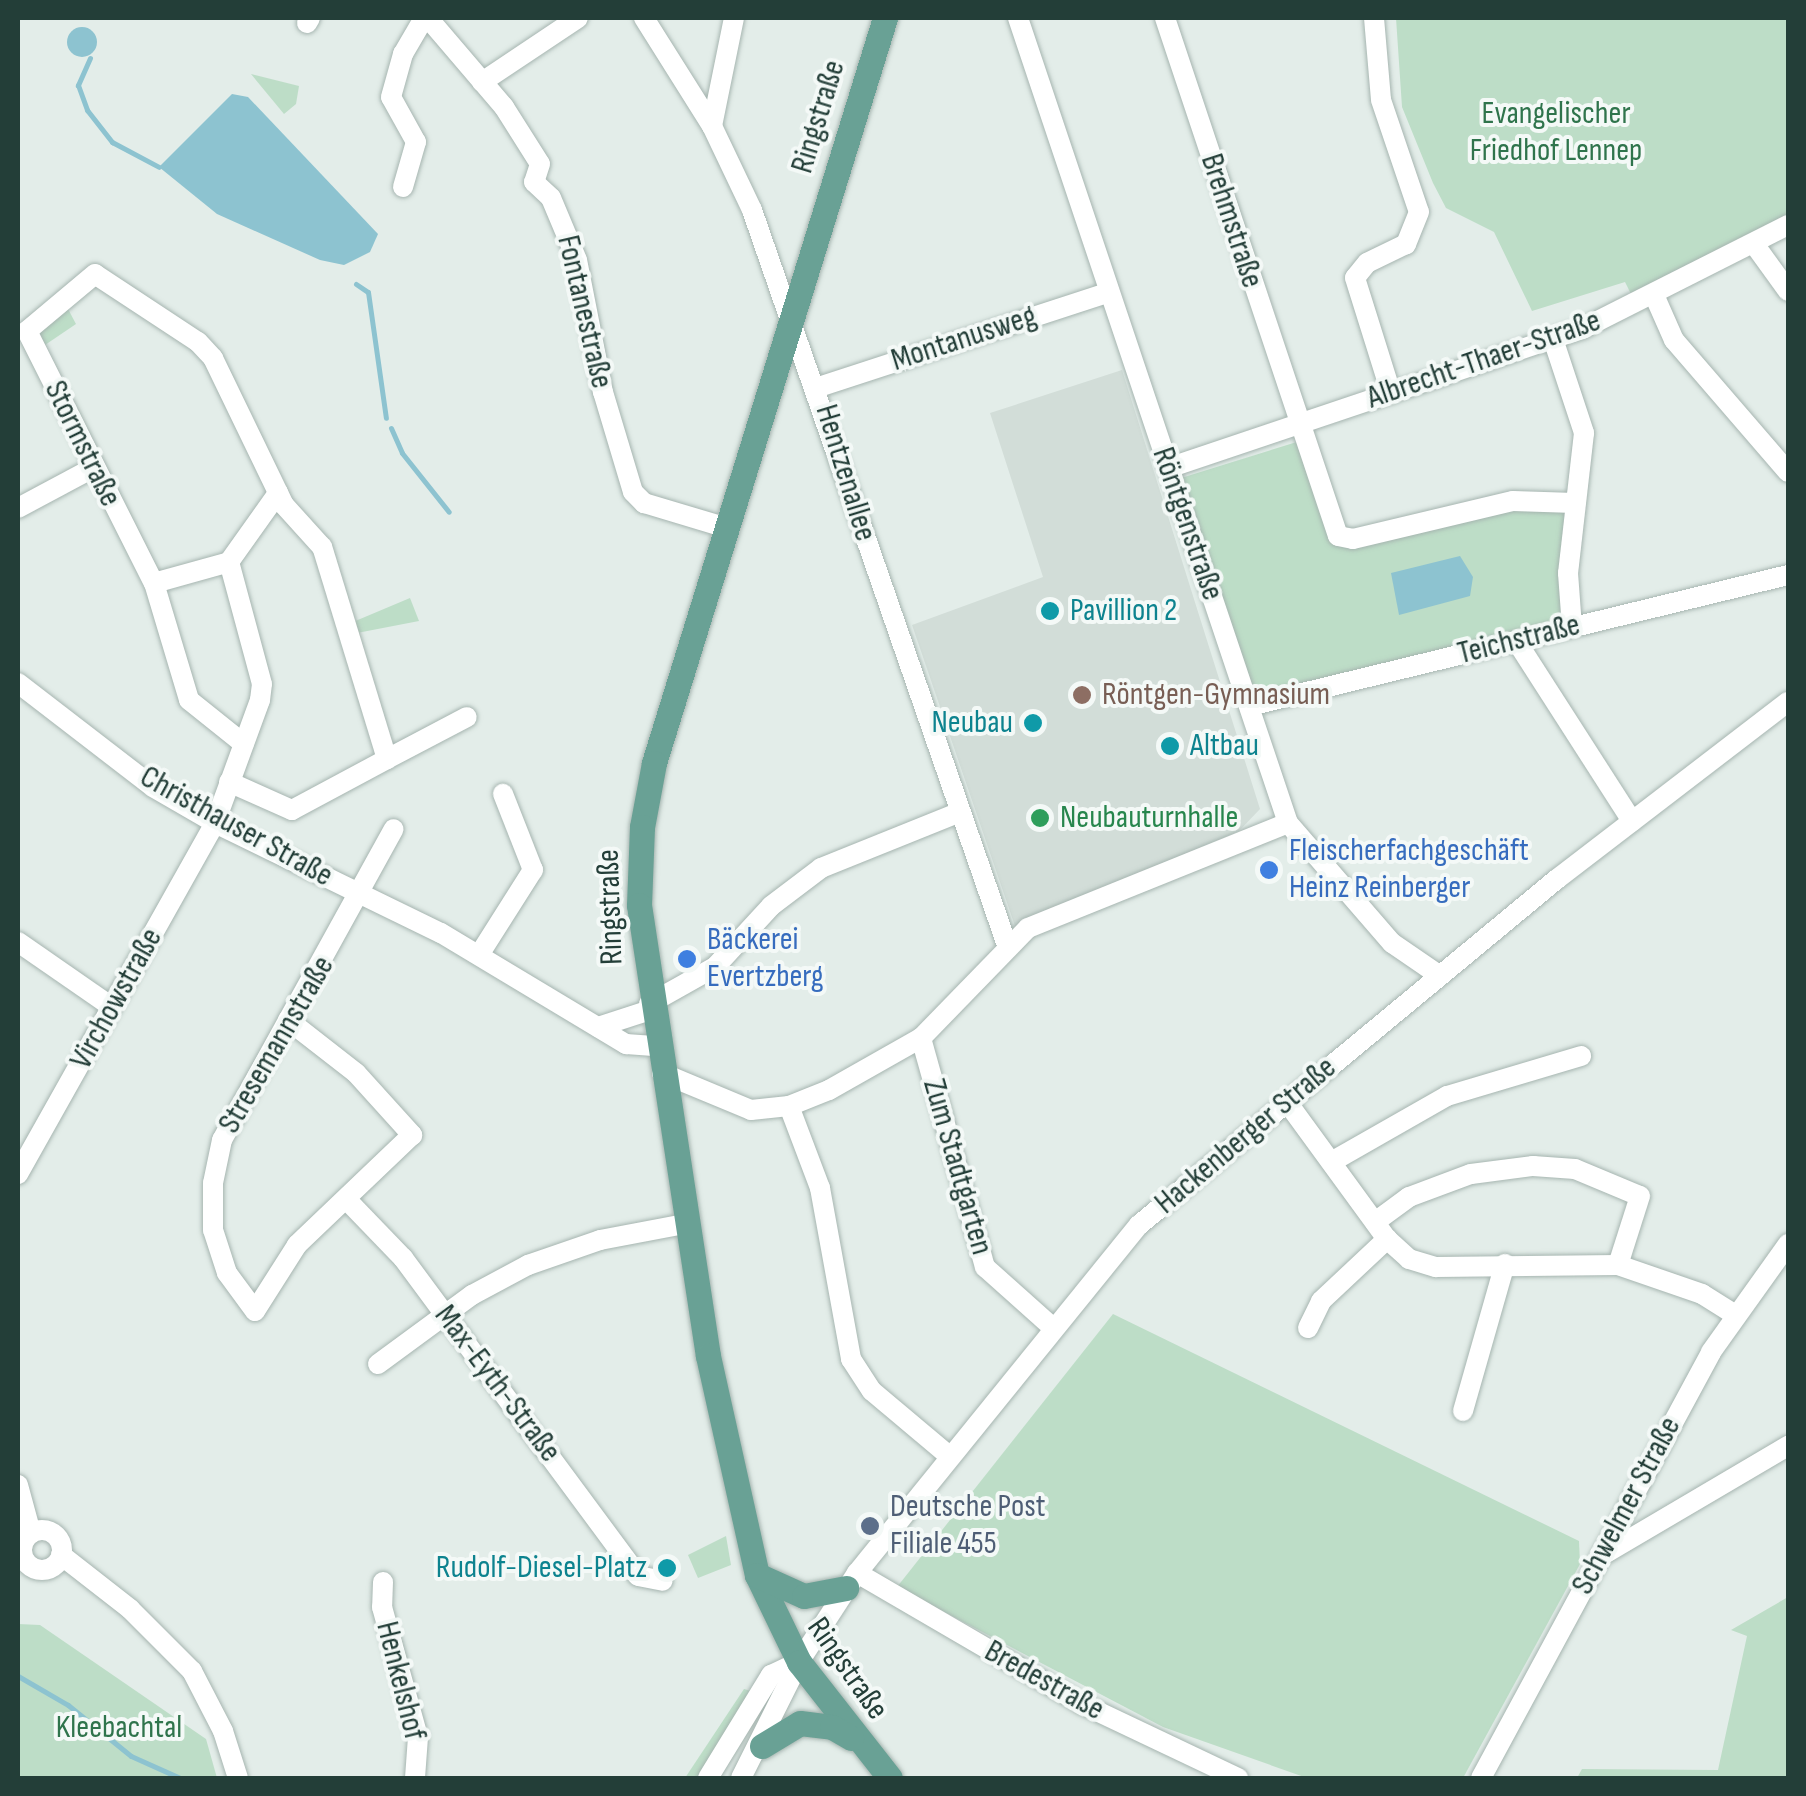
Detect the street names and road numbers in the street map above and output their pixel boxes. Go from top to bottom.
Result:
street label: Ringstraße [784,56,854,178]
street label: Brehmstraße [1191,149,1271,293]
street label: Fontanestraße [548,232,620,392]
street label: Montanusweg [887,298,1041,380]
street label: Albrecht-Thaer-Straße [1362,302,1606,418]
street label: Stormstraße [35,375,129,513]
street label: Hentzenallee [806,400,884,546]
street label: Röntgenstraße [1143,443,1231,605]
street label: Teichstraße [1454,606,1584,674]
street label: Christhauser Straße [133,758,339,896]
street label: Ringstraße [590,848,632,966]
street label: Virchowstraße [63,922,171,1076]
street label: Stresemannstraße [211,950,343,1140]
street label: Hackenberger Straße [1148,1049,1344,1223]
street label: Zum Stadtgarten [914,1075,1000,1259]
street label: Max-Eyth-Straße [426,1298,568,1470]
street label: Schwelmer Straße [1564,1411,1690,1601]
street label: Ringstraße [798,1611,896,1727]
street label: Henkelshof [367,1618,433,1744]
street label: Bredestraße [978,1633,1110,1729]

